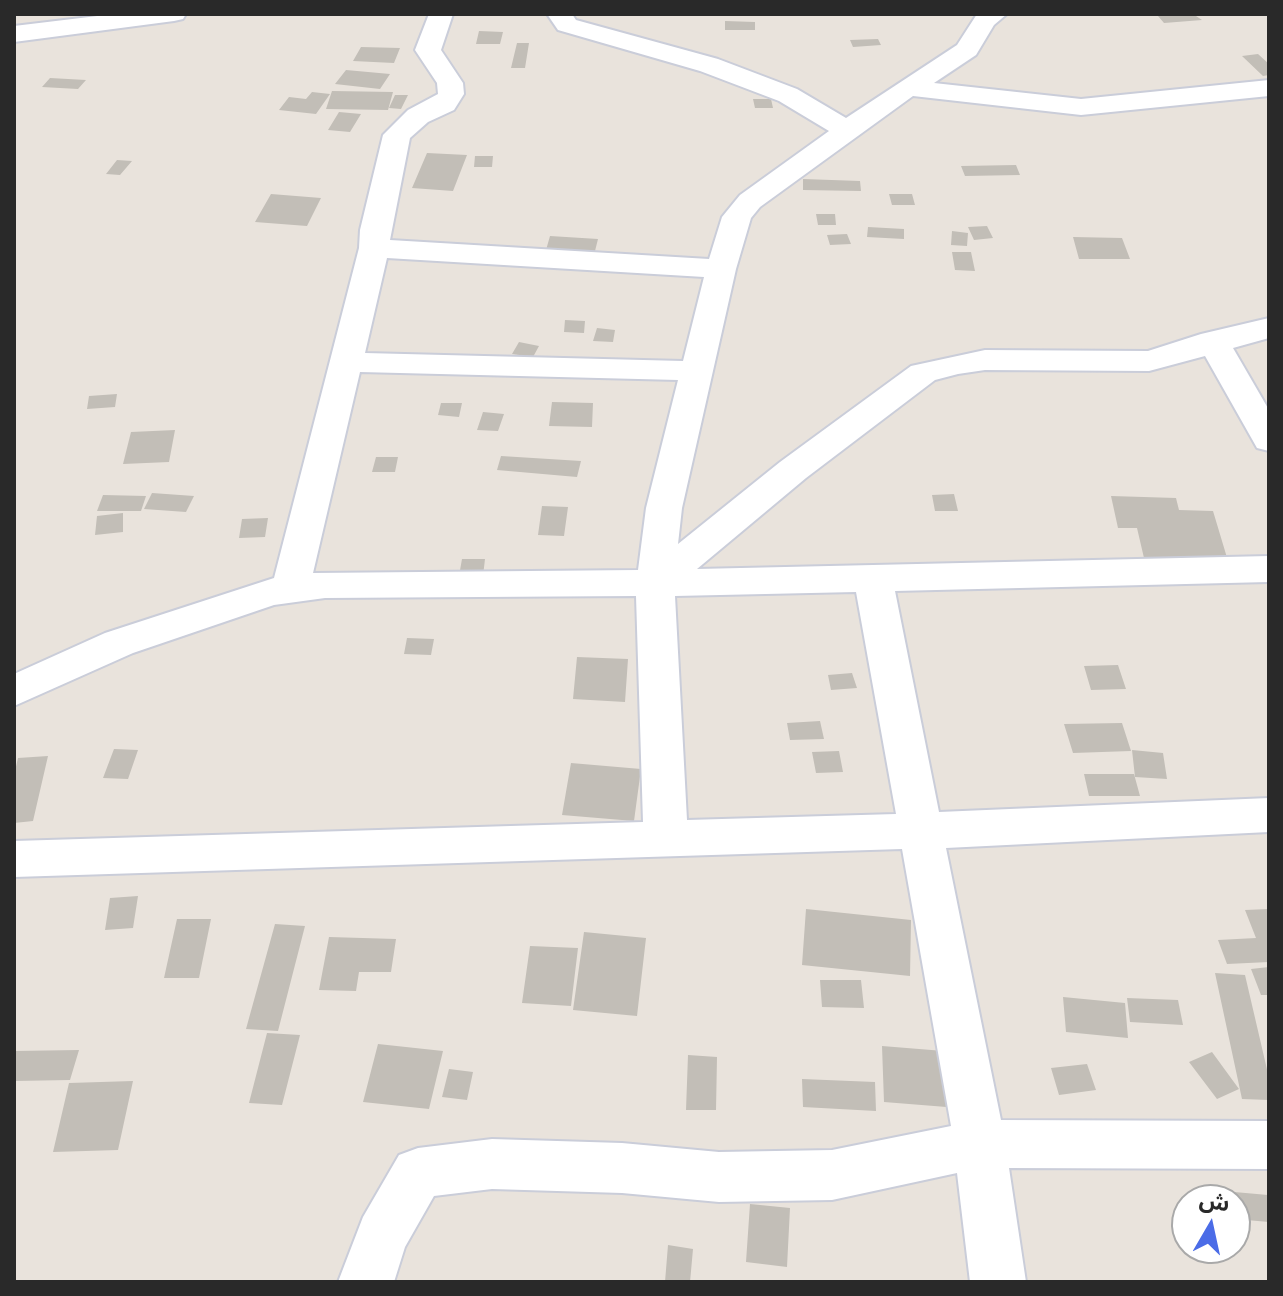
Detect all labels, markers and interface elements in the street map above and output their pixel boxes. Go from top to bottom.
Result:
north arrow [1171,1184,1251,1264]
text: ش [1197,1184,1232,1220]

